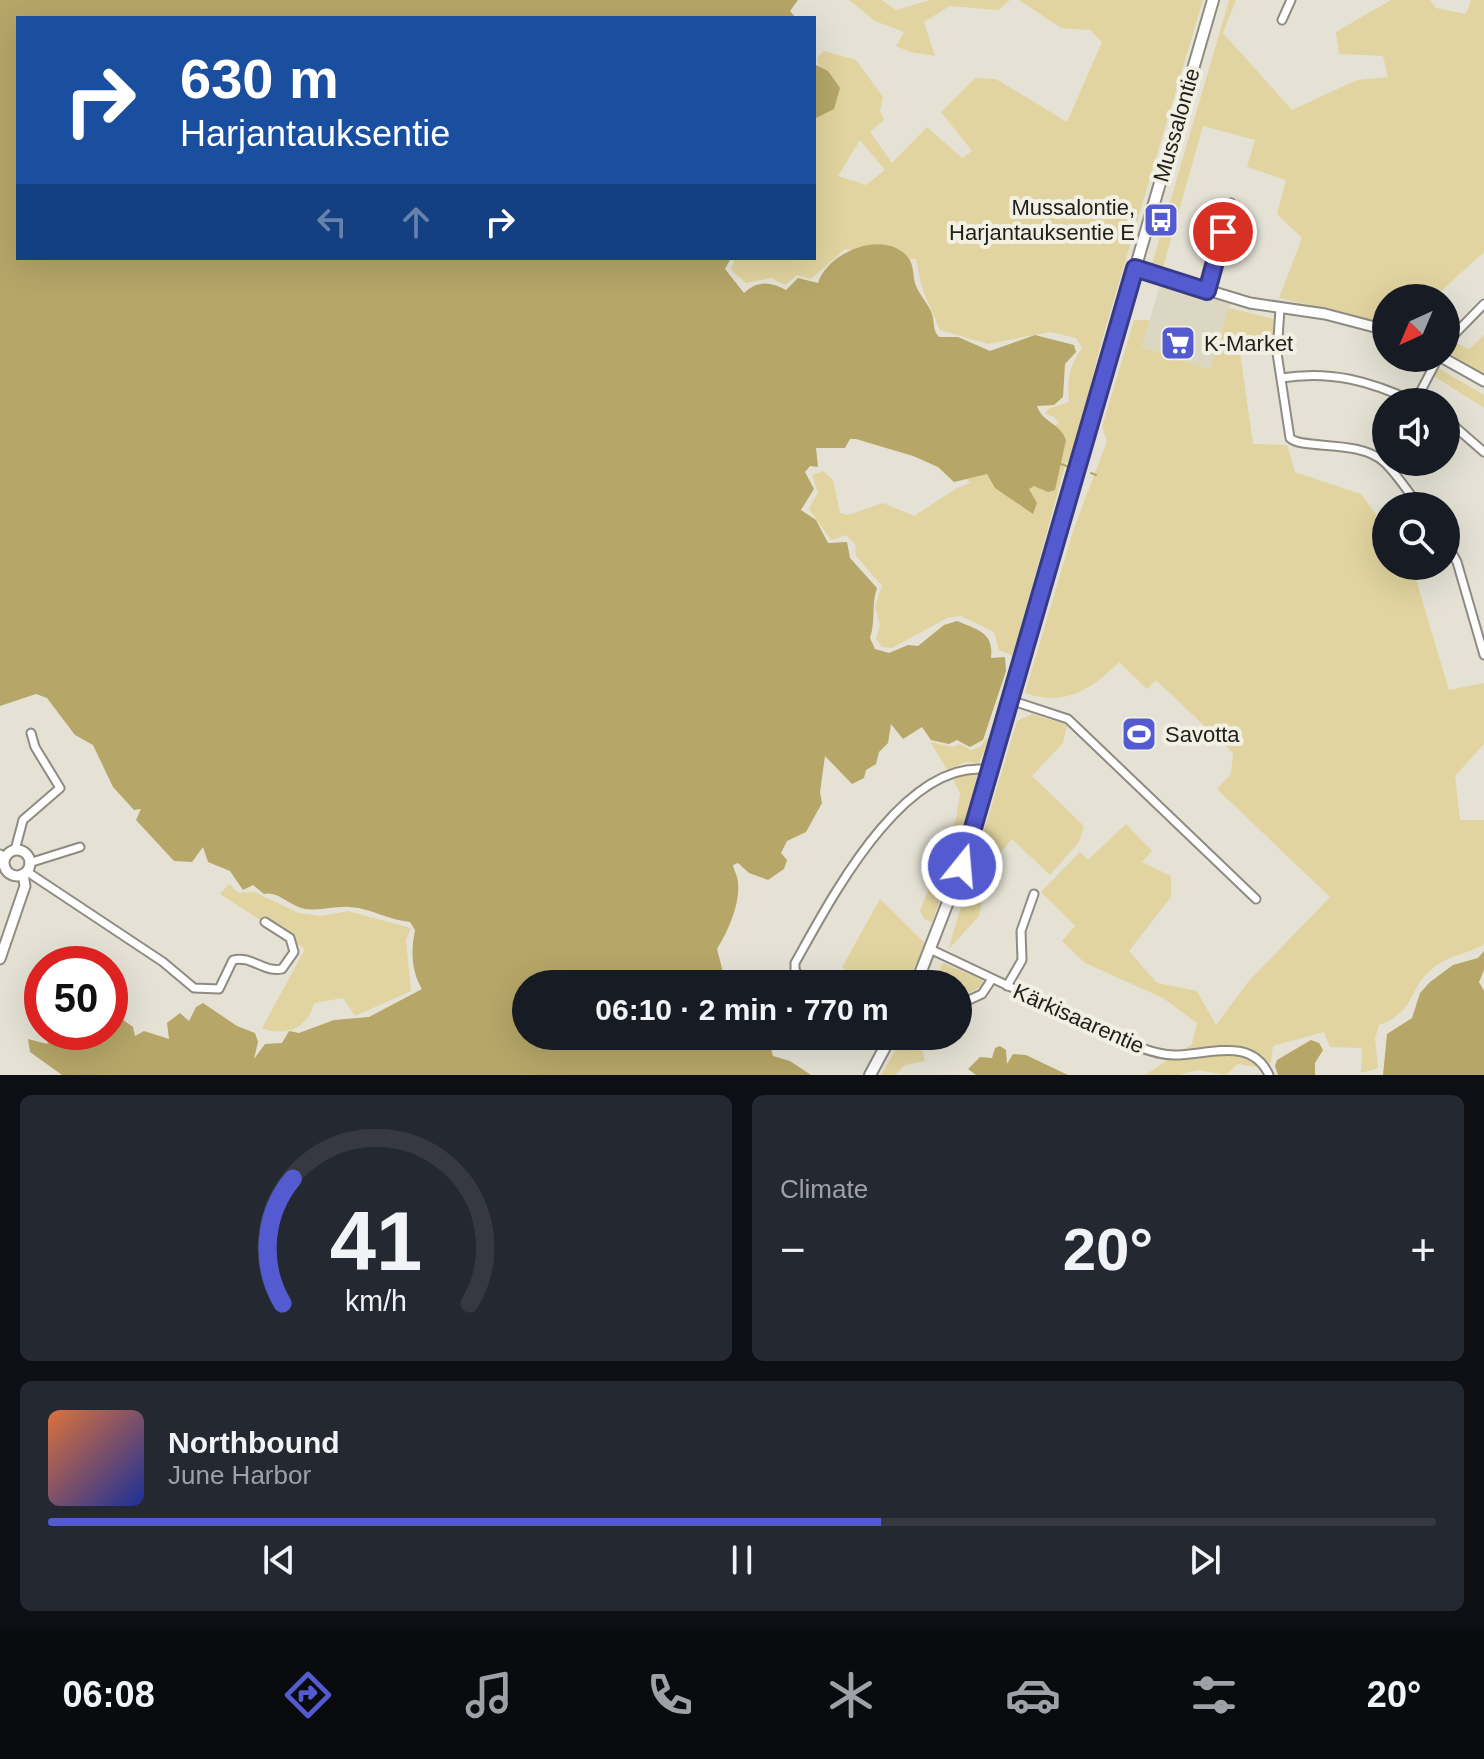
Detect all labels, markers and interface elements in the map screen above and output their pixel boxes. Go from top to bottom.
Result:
text: 630 m [180,47,339,110]
icon: right [48,48,152,152]
street label: Mussalontie [1148,65,1205,185]
text: Harjantauksentie [180,113,450,154]
place label: Mussalontie, Harjantauksentie E [949,195,1135,245]
pin [1189,198,1257,266]
icon: left [310,200,354,244]
icon: ahead [394,200,438,244]
icon: right [478,200,522,244]
bus stop icon: Mussalontie, Harjantauksentie E [1142,201,1180,239]
icon: arrive [1201,210,1245,254]
north arrow [1372,284,1460,372]
map controls [1372,284,1460,580]
supermarket icon: K-Market [1159,324,1197,362]
place label: K-Market [1204,331,1293,356]
button: sound [1372,388,1460,476]
button: search [1372,492,1460,580]
sports icon: Savotta [1120,715,1158,753]
place label: Savotta [1165,722,1240,747]
position arrow [920,824,1004,908]
speed limit sign: 50 [24,946,128,1050]
street label: Kärkisaarentie [1009,978,1148,1058]
text: 06:10 · 2 min · 770 m [595,993,889,1026]
text: Climate [780,1174,868,1204]
text: 41 [330,1195,422,1288]
text: 20° [1063,1216,1153,1283]
text: − [780,1225,806,1274]
text: + [1410,1225,1436,1274]
text: km/h [345,1285,407,1317]
text: Northbound [168,1426,340,1459]
text: June Harbor [168,1460,311,1490]
icon: previous [257,1538,301,1582]
icon: pause [720,1538,764,1582]
icon: next [1183,1538,1227,1582]
icon: directions [280,1667,336,1723]
icon: music [461,1667,517,1723]
icon: phone [642,1667,698,1723]
icon: climate [823,1667,879,1723]
icon: car [1005,1667,1061,1723]
icon: filters [1186,1667,1242,1723]
text: 06:08 [63,1674,155,1715]
text: 20° [1367,1674,1421,1715]

